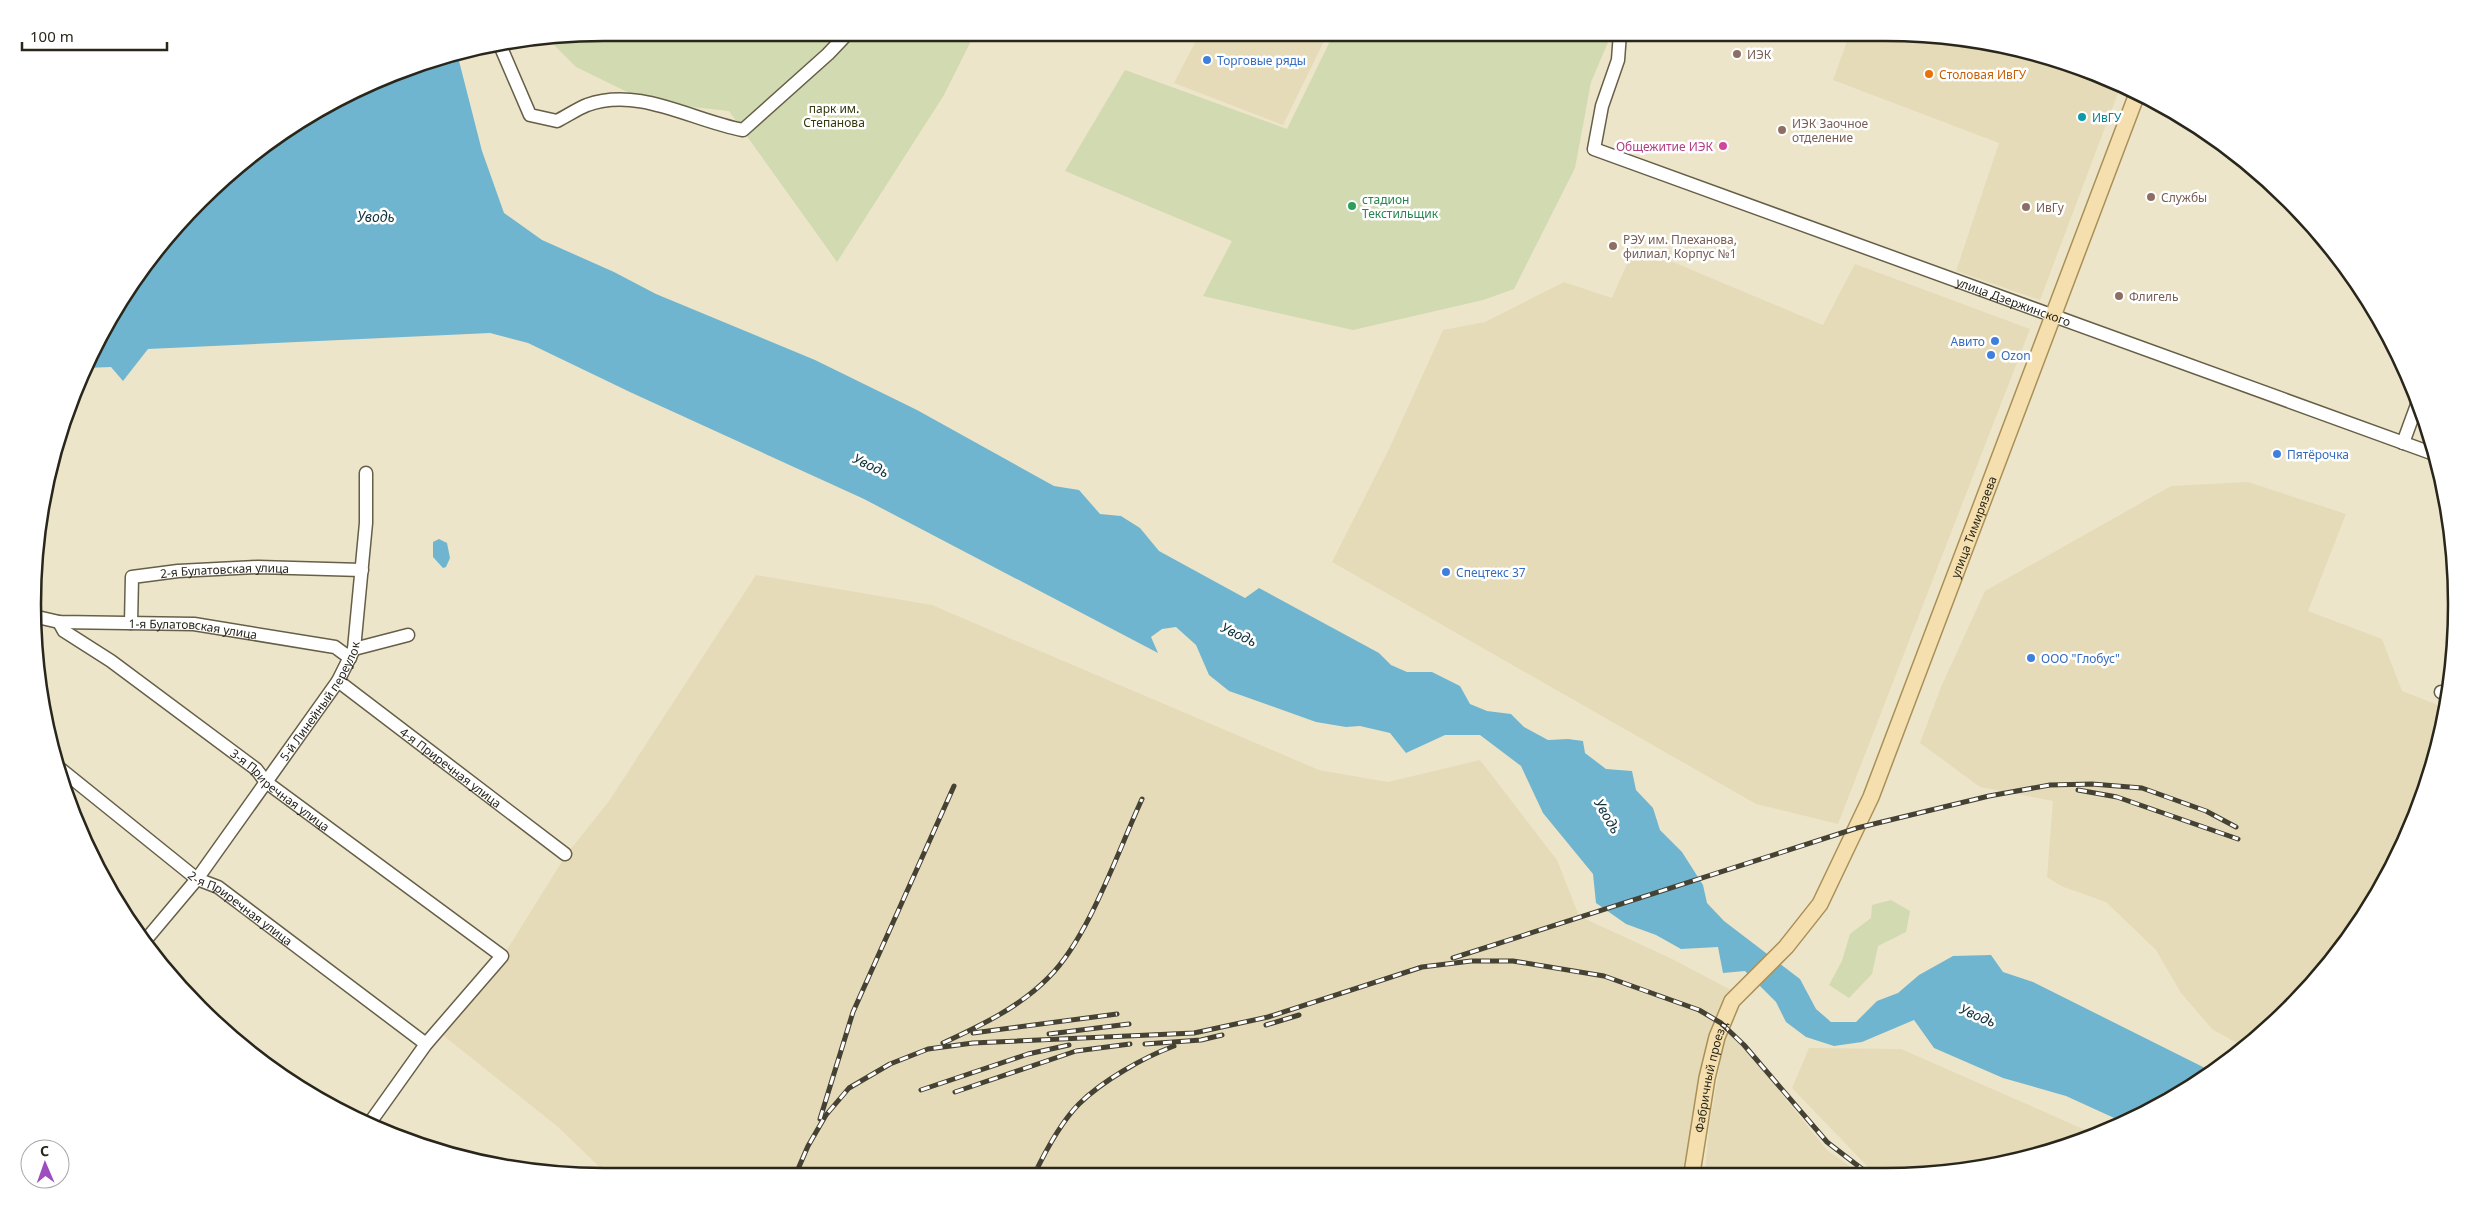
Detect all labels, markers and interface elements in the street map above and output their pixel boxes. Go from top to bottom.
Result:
scale bar [22,20,168,52]
text: 100 m [30,26,74,46]
place label: ИЭК [1747,46,1772,63]
marker: ИЭК [1731,48,1743,60]
place label: Торговые ряды [1217,52,1306,69]
marker: Торговые ряды [1201,54,1213,66]
place label: Столовая ИвГУ [1939,66,2027,83]
marker: Столовая ИвГУ [1923,68,1935,80]
park label: парк им. Степанова [803,100,865,131]
place label: ИвГУ [2092,109,2122,126]
marker: ИвГУ [2076,111,2088,123]
place label: ИЭК Заочное отделение [1792,115,1869,146]
marker: ИЭК Заочное отделение [1776,124,1788,136]
place label: Общежитие ИЭК [1616,138,1713,155]
marker: Общежитие ИЭК [1717,140,1729,152]
place label: Службы [2161,189,2207,206]
place label: стадион Текстильщик [1362,191,1439,222]
marker: Службы [2145,191,2157,203]
place label: ИвГу [2036,199,2065,216]
marker: стадион Текстильщик [1346,200,1358,212]
marker: ИвГу [2020,201,2032,213]
water label: Уводь [357,207,395,226]
place label: РЭУ им. Плеханова, филиал, Корпус №1 [1623,231,1737,262]
marker: РЭУ им. Плеханова, филиал, Корпус №1 [1607,240,1619,252]
street label: улица Дзержинского [1954,273,2073,330]
place label: Флигель [2129,288,2178,305]
marker: Флигель [2113,290,2125,302]
place label: Авито [1951,333,1985,350]
marker: Авито [1989,335,2001,347]
place label: Ozon [2001,347,2031,364]
marker: Ozon [1985,349,1997,361]
place label: Пятёрочка [2287,446,2349,463]
water label: Уводь [850,448,892,482]
marker: Пятёрочка [2271,448,2283,460]
street label: улица Тимирязева [1946,473,2000,580]
street label: 2-я Булатовская улица [159,558,289,582]
place label: Спецтекс 37 [1456,564,1526,581]
marker: Спецтекс 37 [1440,566,1452,578]
street label: 1-я Булатовская улица [128,615,259,643]
water label: Уводь [1218,617,1260,651]
street label: 5-й Линейный переулок [275,640,363,764]
place label: ООО "Глобус" [2041,650,2120,667]
marker: ООО "Глобус" [2025,652,2037,664]
street label: 4-я Приречная улица [397,723,505,811]
street label: 3-я Приречная улица [227,745,333,835]
water label: Уводь [1590,795,1626,837]
street label: 2-я Приречная улица [184,867,296,949]
water label: Уводь [1957,999,1999,1031]
street label: Фабричный проезд [1690,1018,1732,1134]
north arrow [20,1139,70,1189]
text: С [40,1141,49,1160]

